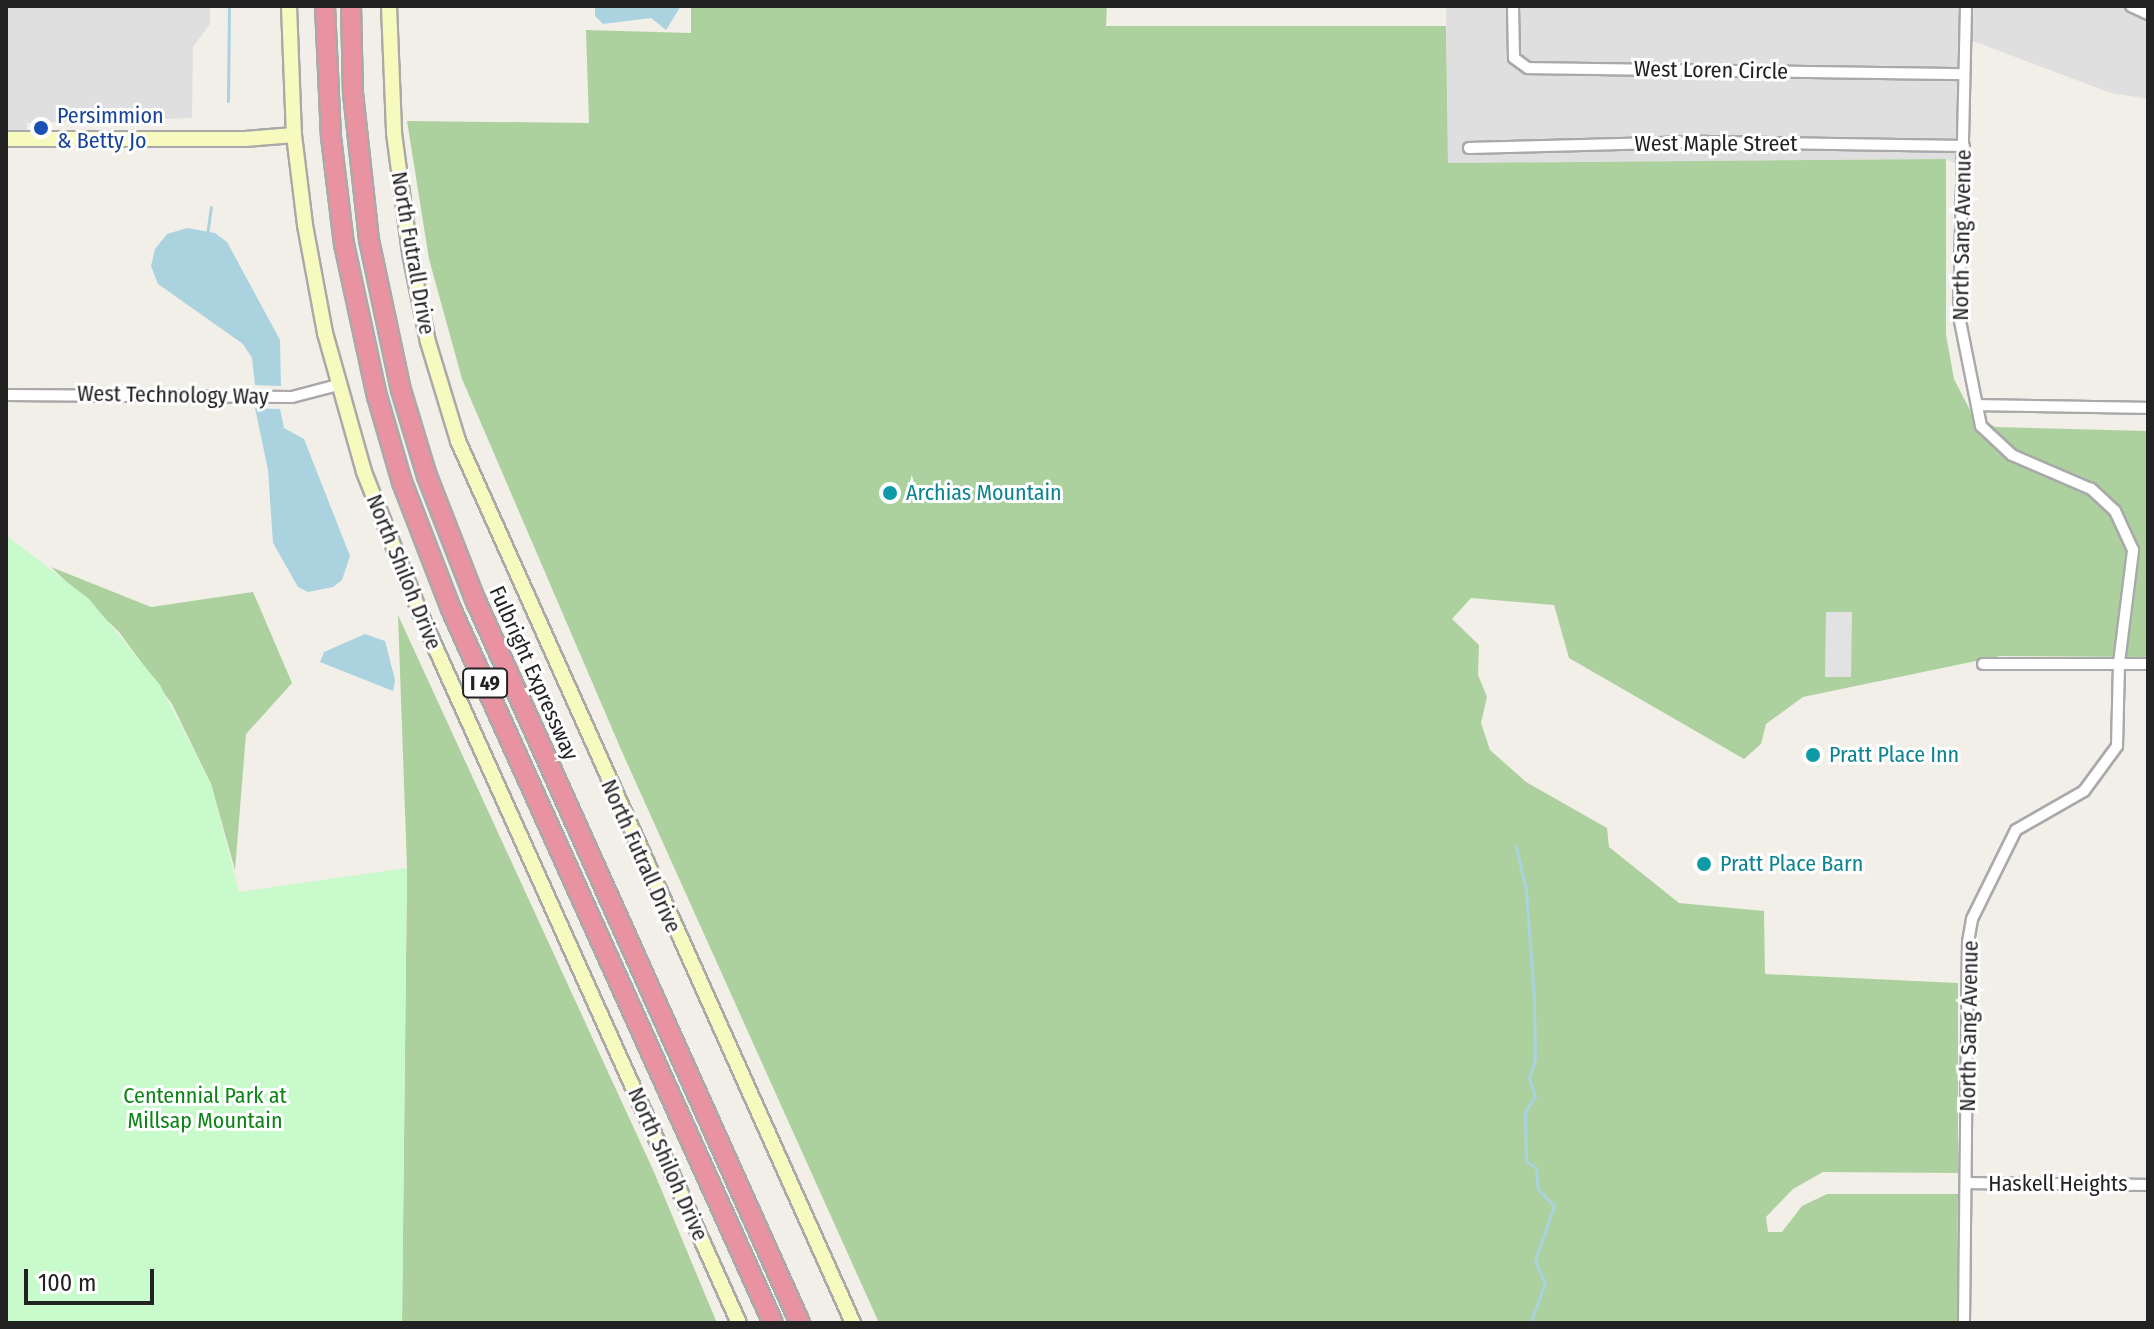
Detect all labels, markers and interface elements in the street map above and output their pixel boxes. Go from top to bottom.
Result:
street label: West Loren Circle [1634,55,1788,85]
place label: Persimmion & Betty Jo [57,102,164,154]
marker: Persimmion & Betty Jo [32,119,50,137]
street label: West Maple Street [1635,131,1797,157]
street label: North Sang Avenue [1947,149,1977,321]
street label: North Futrall Drive [386,169,440,337]
street label: West Technology Way [77,380,269,410]
place label: Archias Mountain [906,480,1062,506]
marker: Archias Mountain [881,484,899,502]
street label: North Shiloh Drive [361,490,447,654]
street label: Fulbright Expressway [484,582,584,764]
road number: I 49 [461,667,509,699]
place label: Pratt Place Inn [1829,742,1959,768]
marker: Pratt Place Inn [1804,746,1822,764]
street label: North Futrall Drive [595,775,687,937]
place label: Pratt Place Barn [1720,851,1863,877]
marker: Pratt Place Barn [1695,855,1713,873]
street label: North Sang Avenue [1954,940,1984,1112]
park label: Centennial Park at Millsap Mountain [123,1082,287,1134]
street label: North Shiloh Drive [622,1083,714,1245]
street label: Haskell Heights [1988,1171,2128,1197]
scale bar [28,1253,158,1303]
text: 100 m [38,1269,96,1297]

